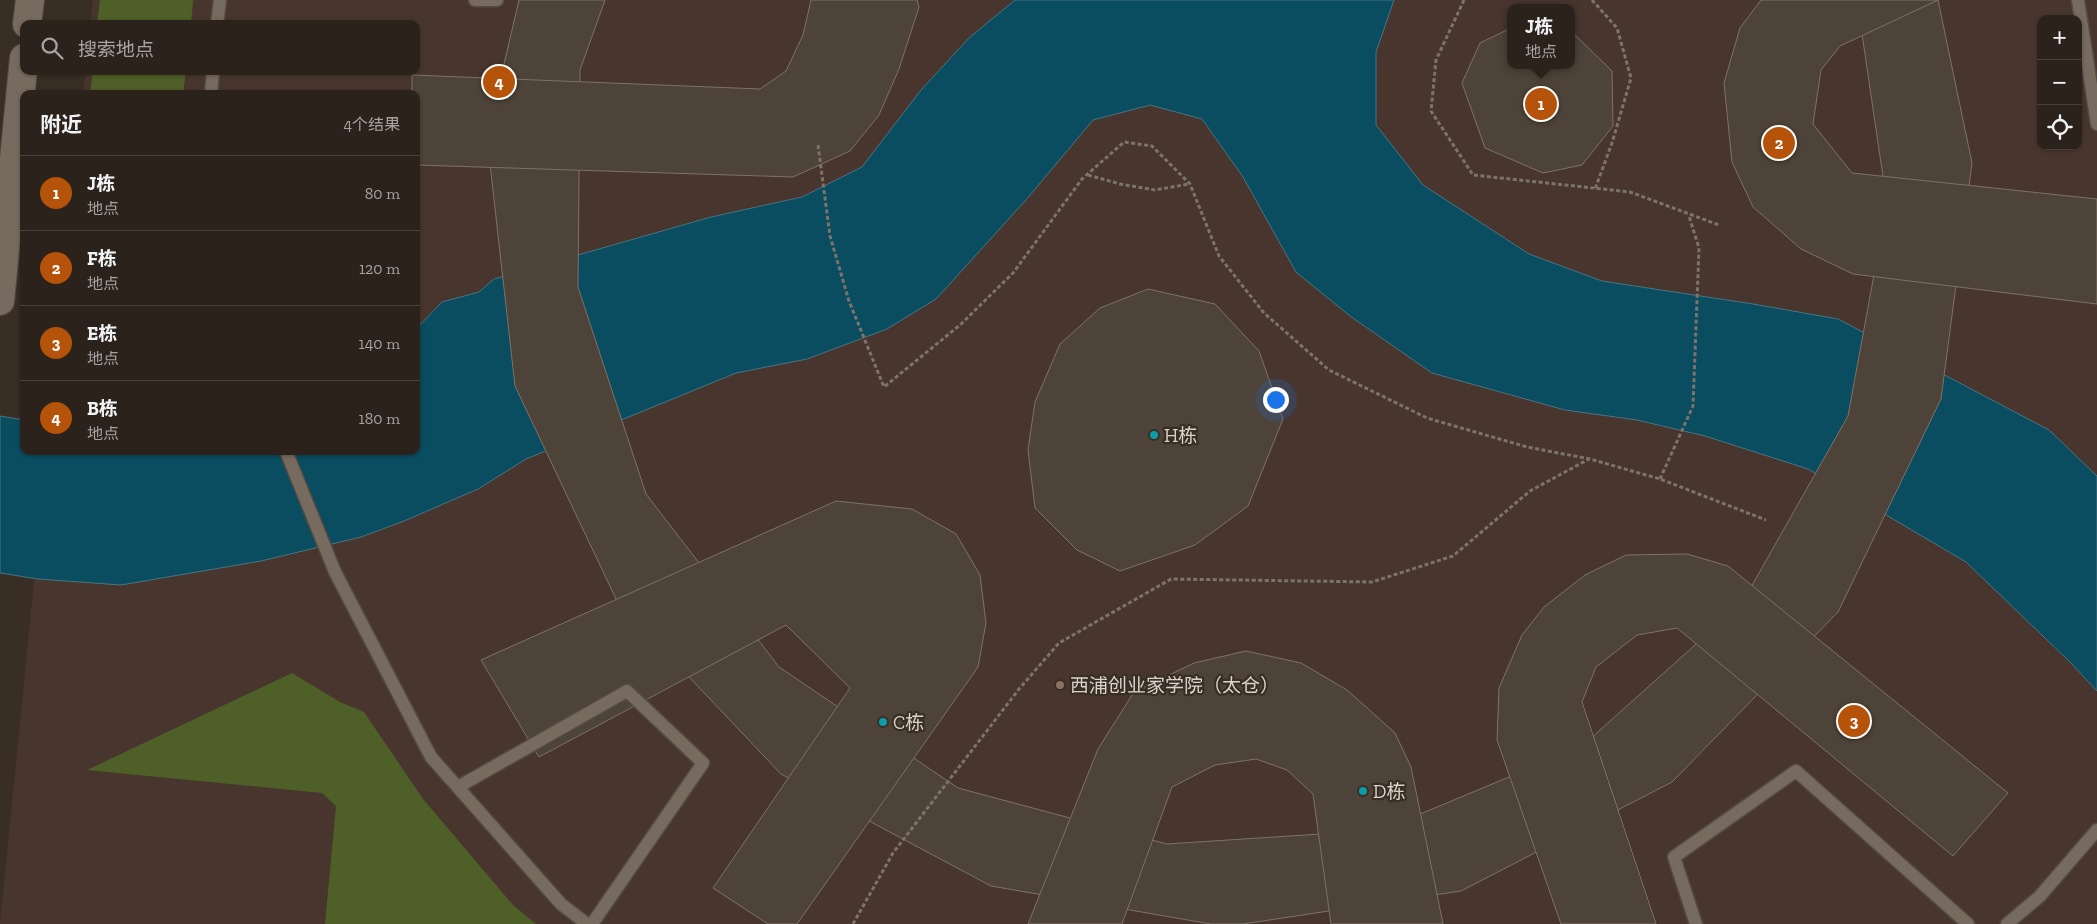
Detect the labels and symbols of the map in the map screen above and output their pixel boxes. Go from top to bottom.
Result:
pin: 4 [483,63,515,101]
pin: 1 [1525,85,1557,123]
pin: 2 [1763,124,1795,162]
your location [1263,387,1289,413]
place label: H栋 [1164,424,1197,447]
marker: H栋 [1148,429,1160,441]
place label: 西浦创业家学院（太仓） [1070,674,1279,697]
marker: 西浦创业家学院（太仓） [1054,679,1066,691]
pin: 3 [1838,702,1870,740]
place label: C栋 [893,711,924,734]
marker: C栋 [877,716,889,728]
place label: D栋 [1373,780,1405,803]
marker: D栋 [1357,785,1369,797]

